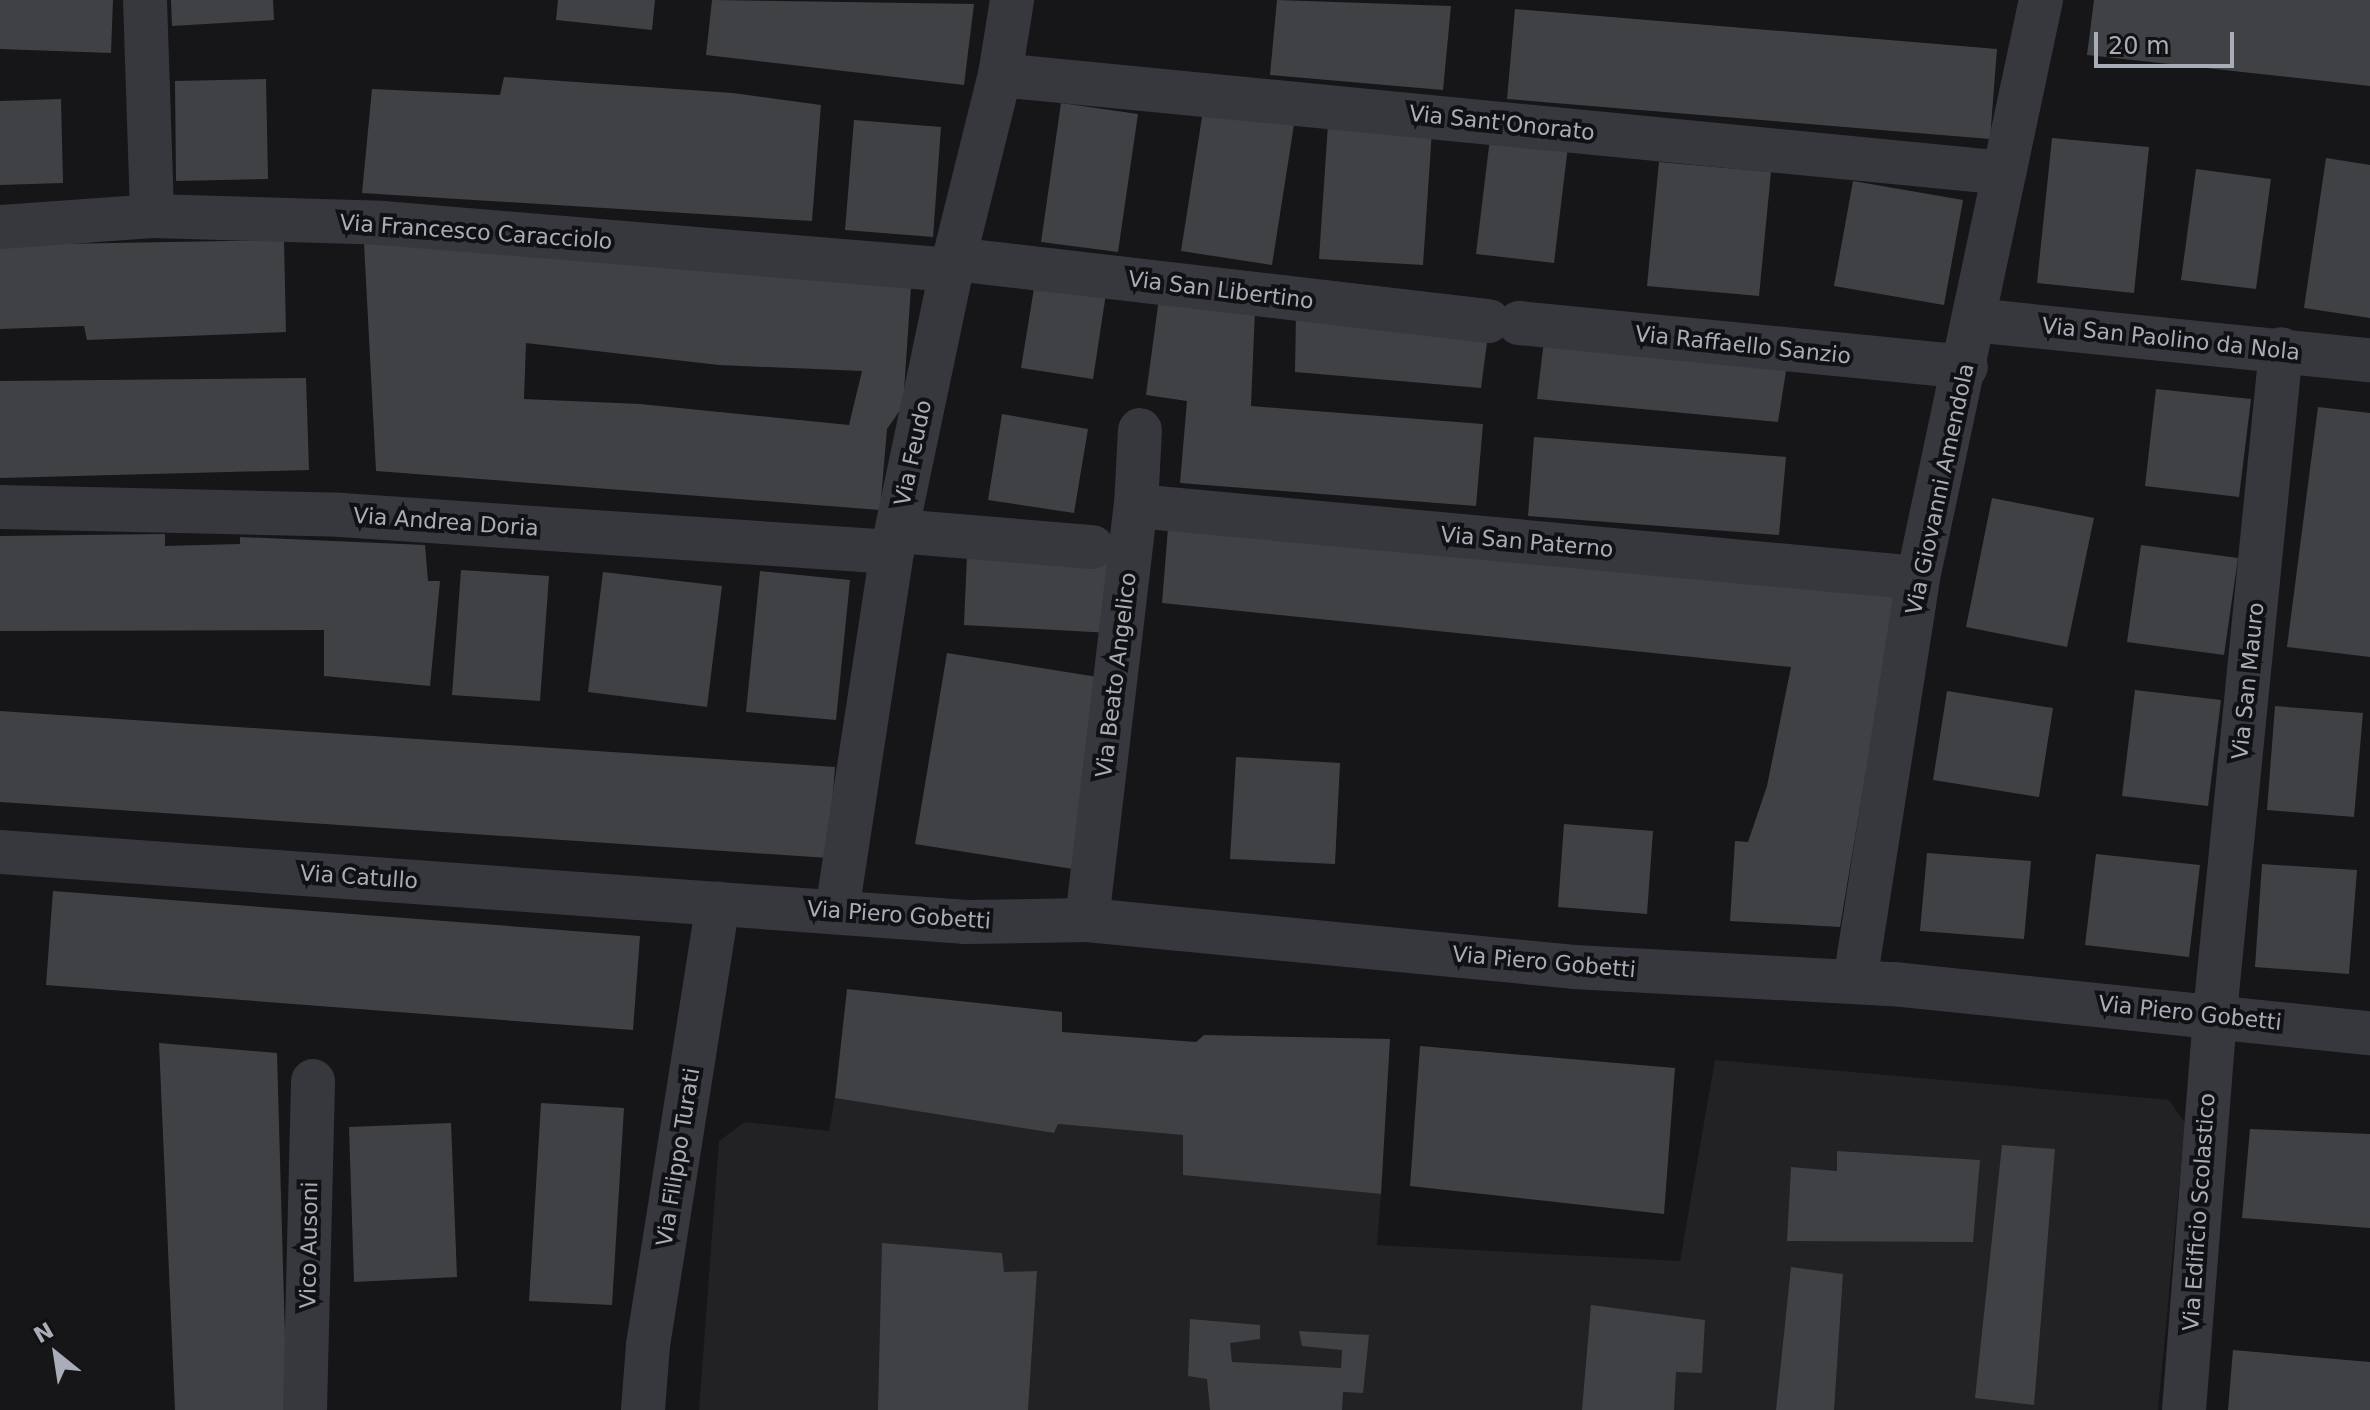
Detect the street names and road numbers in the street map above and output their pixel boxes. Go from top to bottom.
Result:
street label: Via Sant'Onorato [1408,100,1596,146]
street label: Via Francesco Caracciolo [339,209,613,255]
street label: Via San Libertino [1127,266,1315,314]
street label: Via San Paolino da Nola [2041,312,2301,366]
street label: Via Raffaello Sanzio [1634,321,1852,369]
street label: Via Giovanni Amendola [1900,361,1980,617]
street label: Via Feudo [889,398,937,508]
street label: Via Andrea Doria [352,502,540,542]
street label: Via San Paterno [1439,521,1615,563]
street label: Via Beato Angelico [1090,571,1142,779]
street label: Via San Mauro [2227,601,2269,761]
street label: Via Catullo [299,860,419,894]
street label: Via Piero Gobetti [806,895,992,935]
street label: Via Piero Gobetti [1451,941,1637,983]
street label: Via Piero Gobetti [2097,990,2283,1036]
street label: Via Filippo Turati [651,1066,705,1248]
street label: Via Edificio Scolastico [2178,1092,2220,1332]
street label: Vico Ausoni [295,1181,323,1309]

